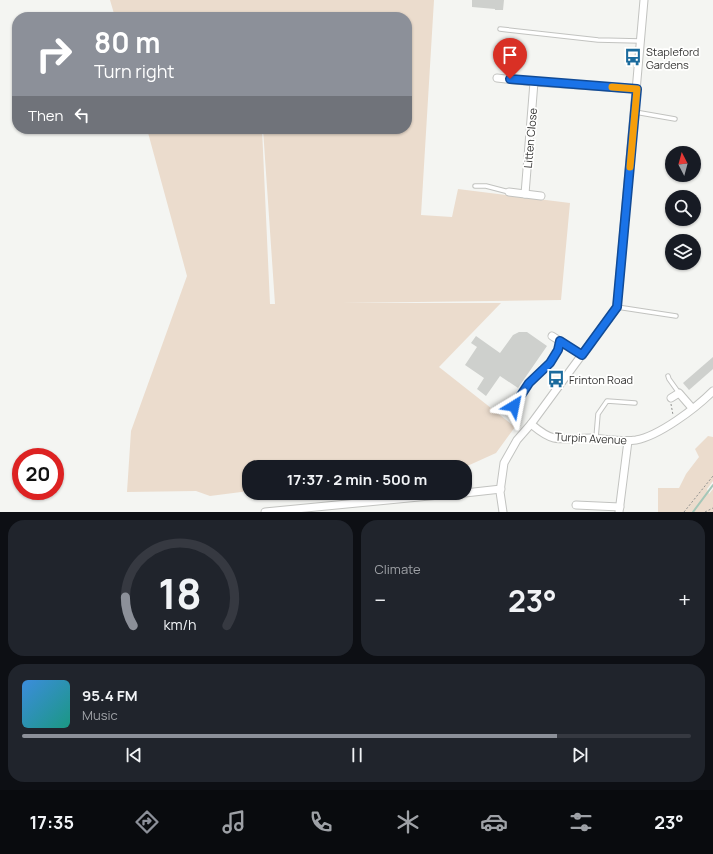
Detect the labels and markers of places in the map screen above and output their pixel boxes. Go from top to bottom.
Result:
pin [493,38,527,79]
place label: Stapleford Gardens [646,44,699,72]
bus stop icon: Stapleford Gardens [623,47,643,67]
bus stop icon: Frinton Road [546,369,566,389]
place label: Frinton Road [569,372,633,387]

